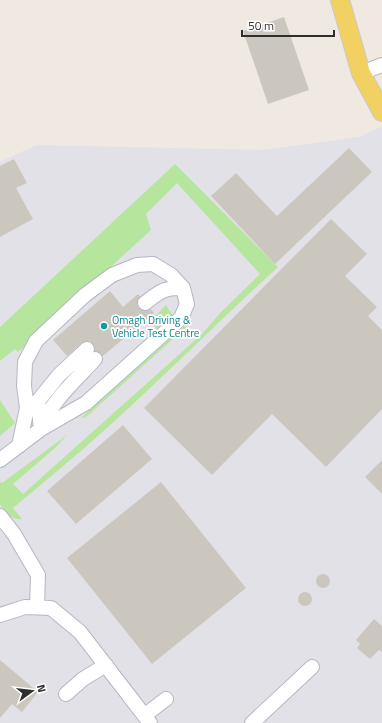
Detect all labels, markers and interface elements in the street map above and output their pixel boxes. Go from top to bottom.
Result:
scale bar [242,12,334,38]
text: 50 m [248,16,274,35]
place label: Omagh Driving & Vehicle Test Centre [112,312,200,341]
marker: Omagh Driving & Vehicle Test Centre [99,321,109,331]
north arrow [12,671,52,711]
text: N [33,683,50,694]

